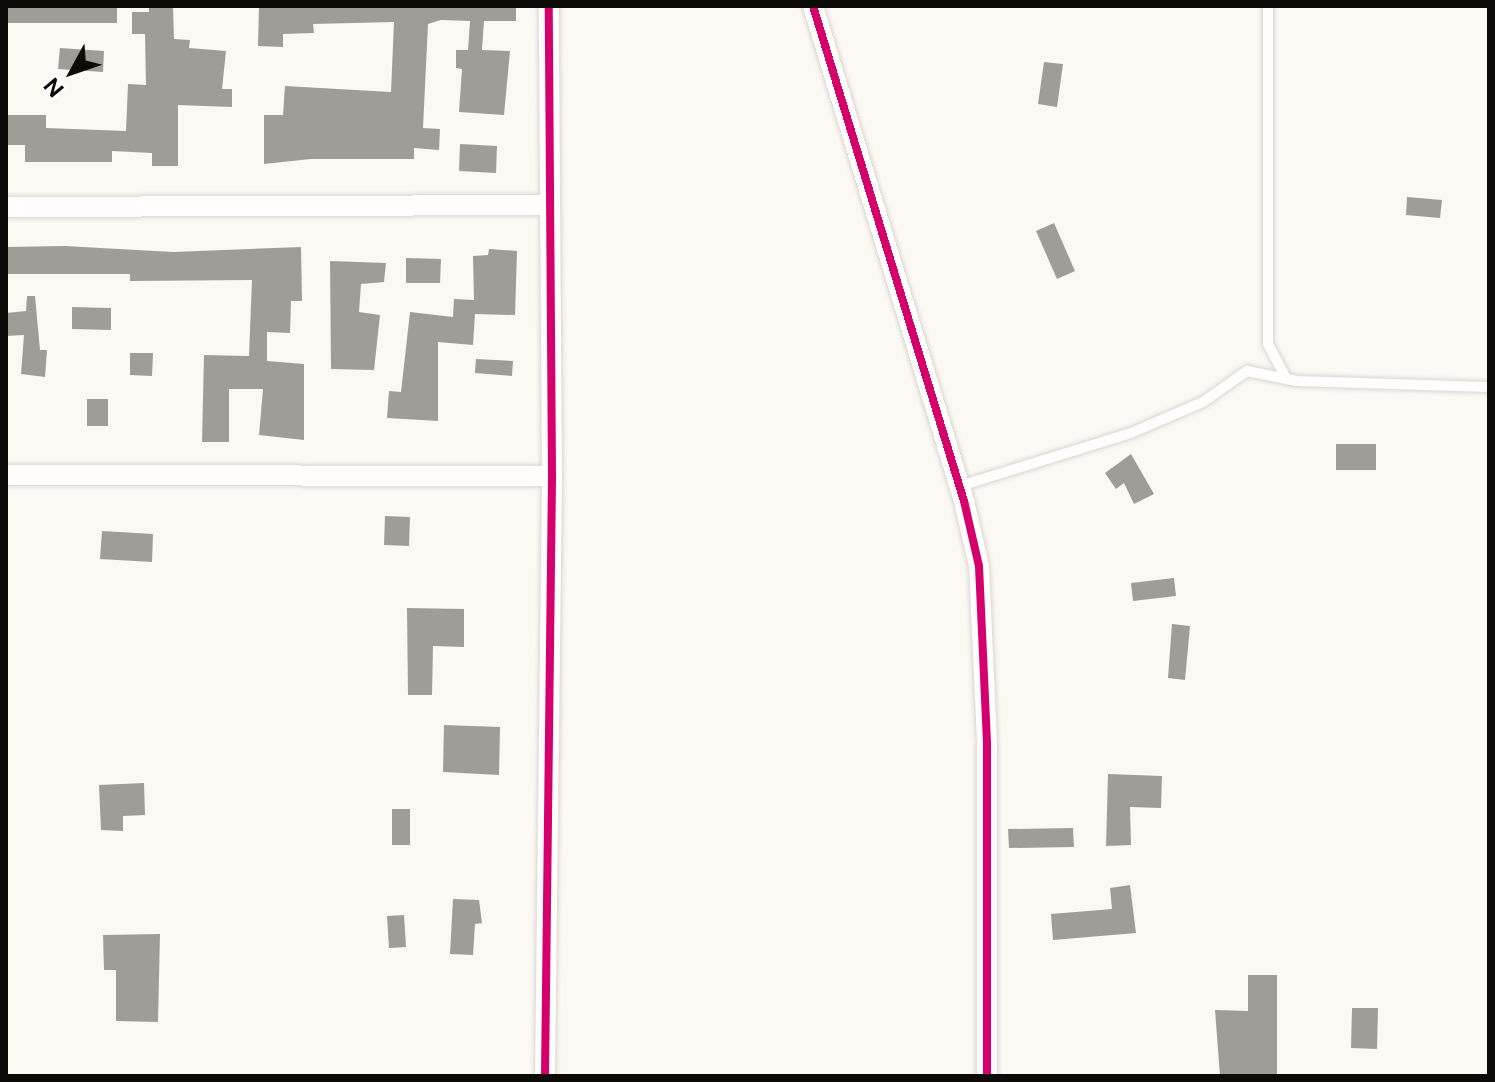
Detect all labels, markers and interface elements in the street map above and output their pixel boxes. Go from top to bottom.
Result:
north arrow [32,32,112,112]
text: N [38,72,69,102]

